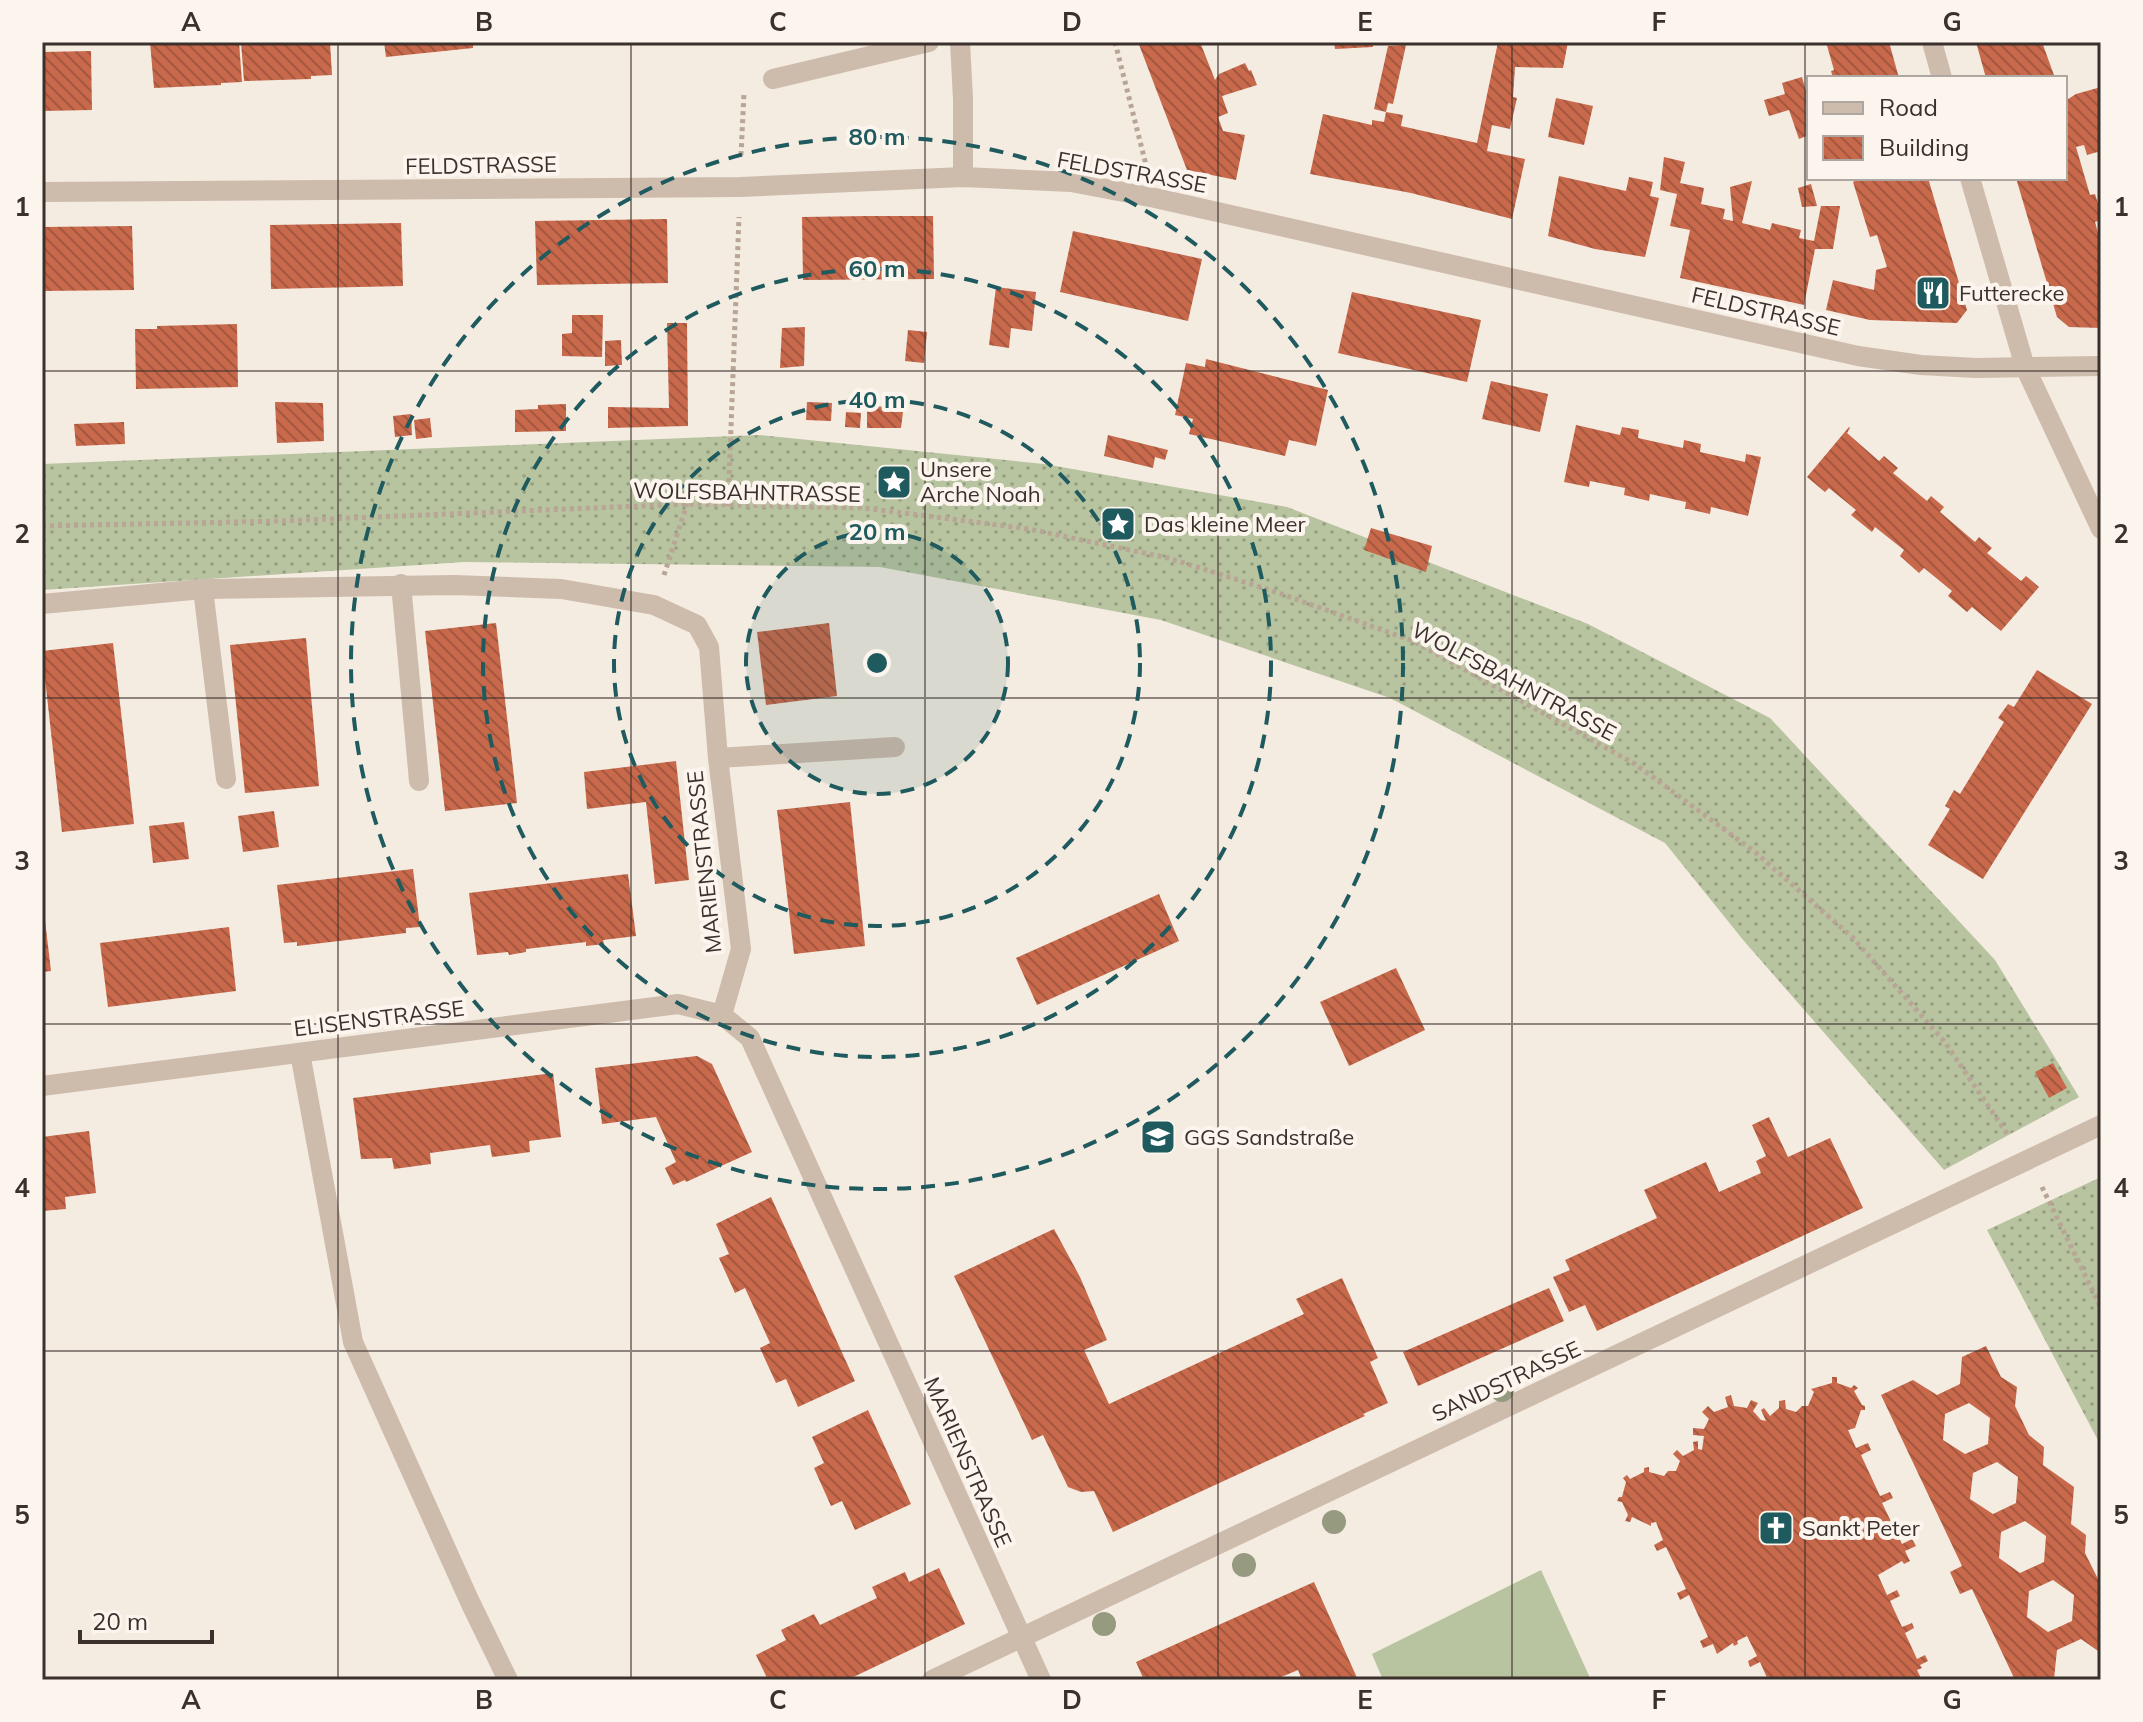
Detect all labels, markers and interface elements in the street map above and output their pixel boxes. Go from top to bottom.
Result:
text: A [181,5,201,38]
text: B [475,5,493,38]
text: C [769,5,787,38]
text: D [1062,5,1082,38]
text: E [1357,5,1373,38]
text: F [1652,5,1667,38]
text: G [1942,5,1962,38]
legend [1807,76,2067,180]
text: Road [1879,92,1938,122]
text: 80 m [849,121,905,151]
text: Building [1879,132,1969,162]
street label: FELDSTRASSE [1055,145,1209,199]
street label: FELDSTRASSE [405,150,557,180]
text: 1 [14,190,30,223]
text: 1 [2113,190,2129,223]
text: 60 m [849,253,905,283]
restaurant icon: Futterecke [1914,274,1952,312]
place label: Futterecke [1959,279,2065,307]
street label: FELDSTRASSE [1689,280,1843,342]
text: 40 m [849,384,905,414]
place label: Unsere Arche Noah [920,455,1041,508]
place icon: Unsere Arche Noah [875,463,913,501]
street label: WOLFSBAHNTRASSE [633,476,861,508]
place icon: Das kleine Meer [1099,505,1137,543]
place label: Das kleine Meer [1144,510,1305,538]
text: 20 m [849,516,905,546]
text: 2 [14,517,30,550]
text: 2 [2113,517,2129,550]
street label: WOLFSBAHNTRASSE [1407,615,1621,747]
centre of rings [863,649,891,677]
street label: MARIENSTRASSE [680,769,728,955]
text: 3 [14,844,30,877]
text: 3 [2113,844,2129,877]
street label: ELISENSTRASSE [292,994,466,1042]
school or university icon: GGS Sandstraße [1139,1118,1177,1156]
place label: GGS Sandstraße [1184,1123,1354,1151]
text: 4 [14,1171,30,1204]
text: 4 [2113,1171,2129,1204]
street label: SANDSTRASSE [1427,1334,1585,1428]
street label: MARIENSTRASSE [918,1373,1018,1551]
text: 5 [14,1498,30,1531]
text: 5 [2113,1498,2129,1531]
church icon: Sankt Peter [1757,1509,1795,1547]
place label: Sankt Peter [1802,1514,1920,1542]
scale bar [80,1594,212,1644]
text: 20 m [92,1606,148,1636]
text: A [181,1683,201,1716]
text: B [475,1683,493,1716]
text: C [769,1683,787,1716]
text: D [1062,1683,1082,1716]
text: E [1357,1683,1373,1716]
text: F [1652,1683,1667,1716]
text: G [1942,1683,1962,1716]

